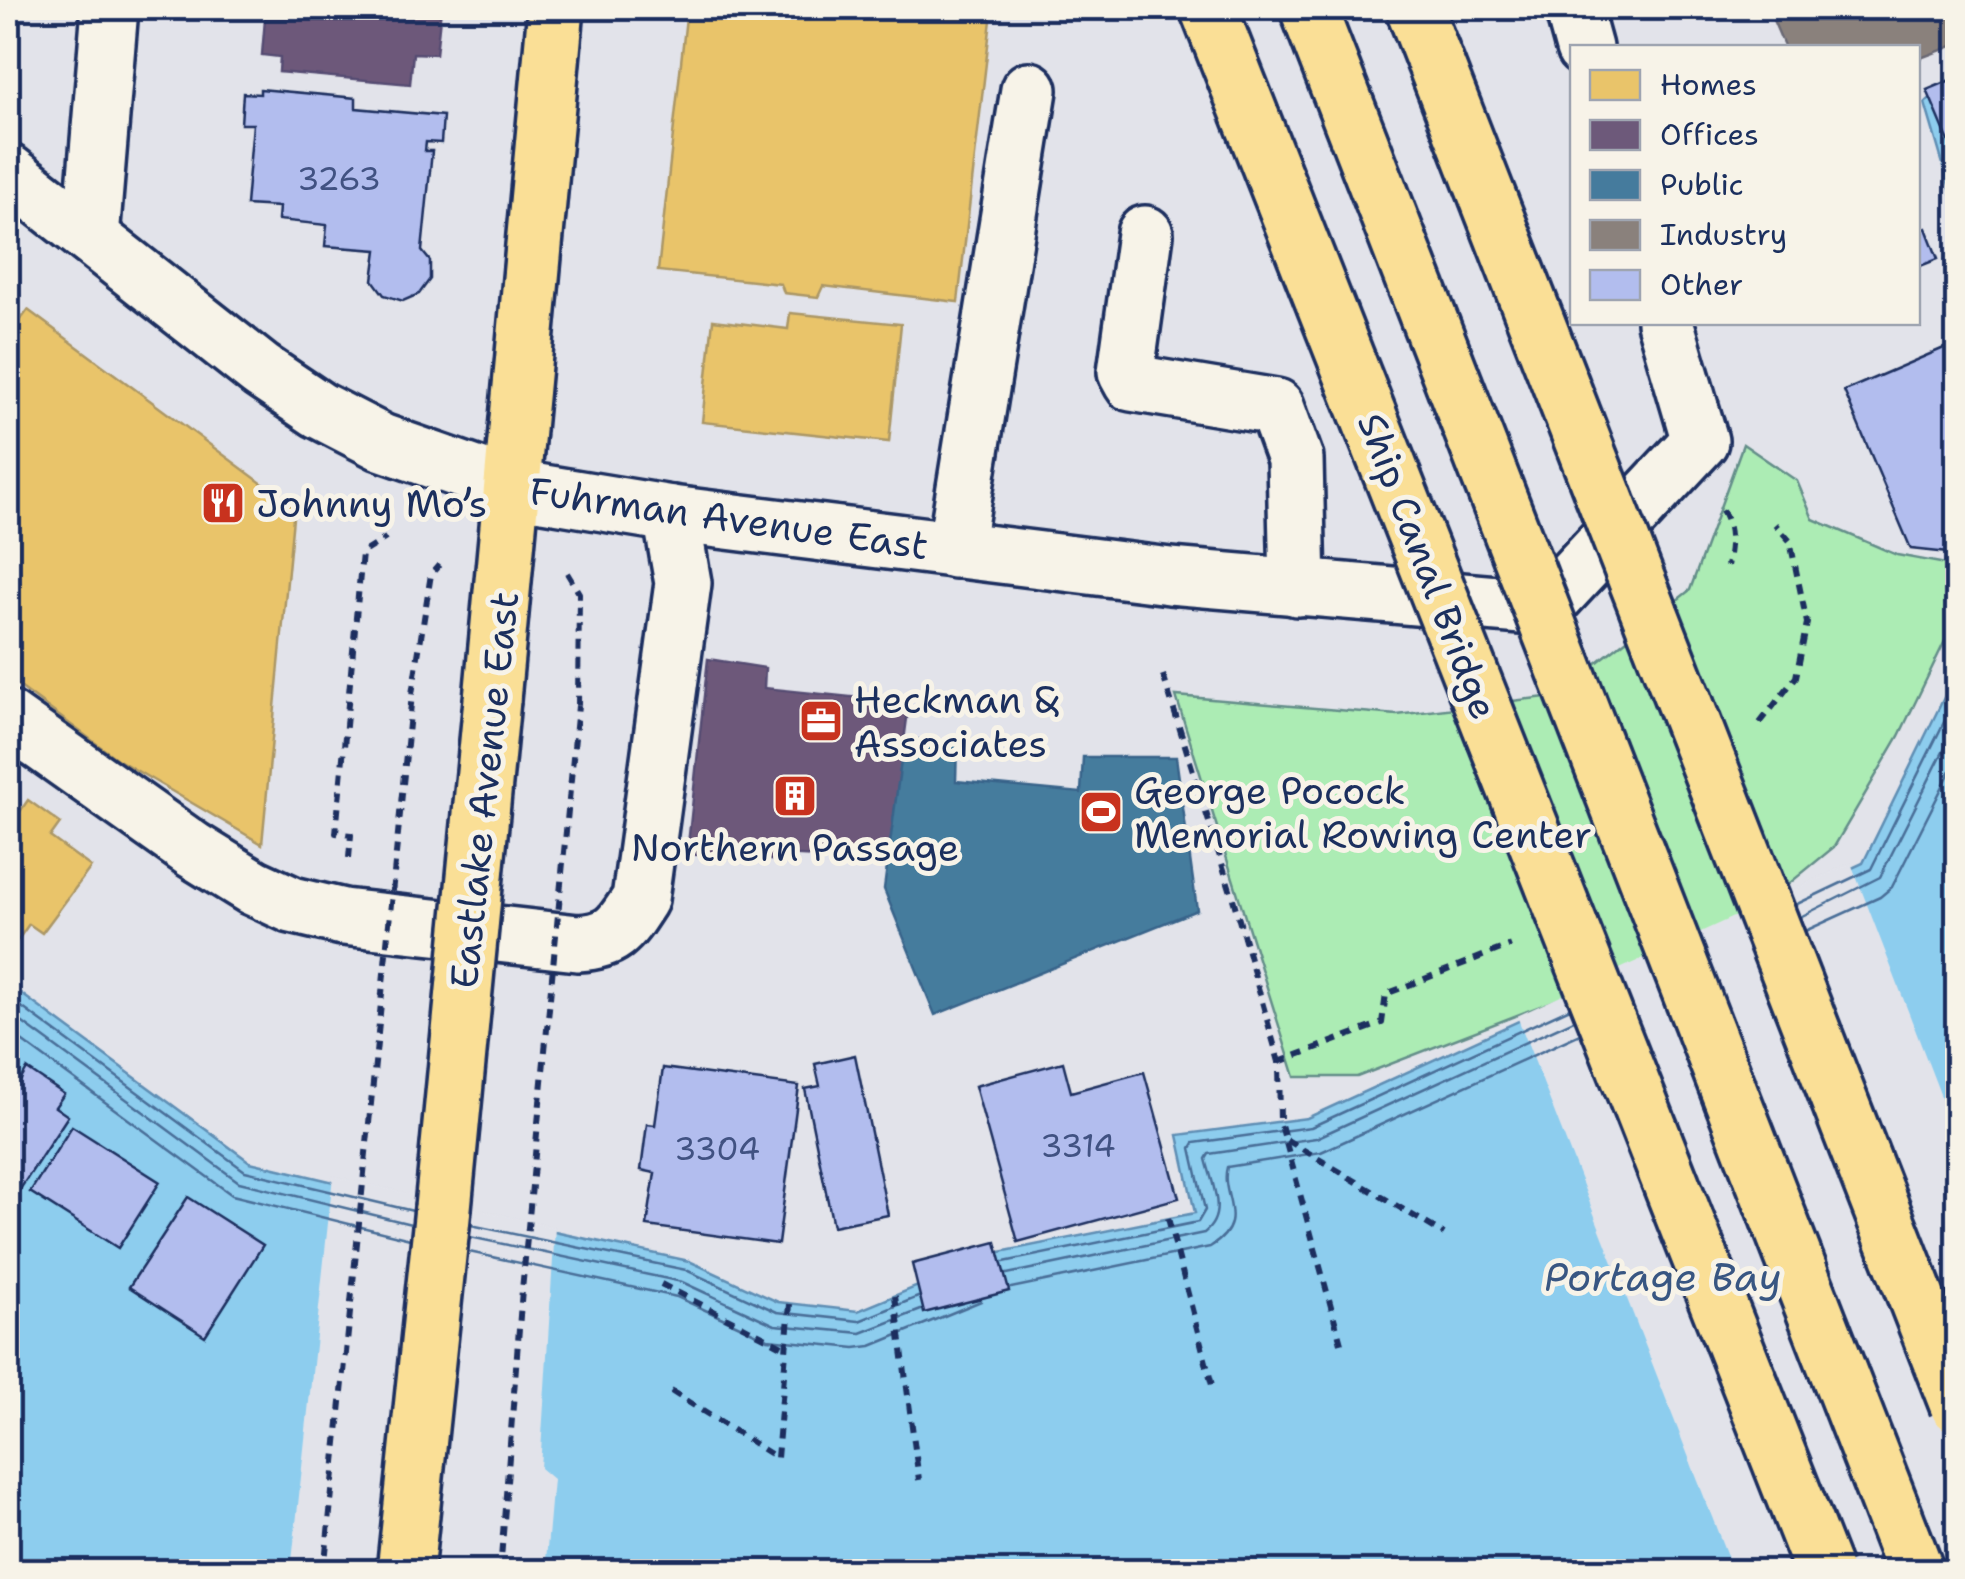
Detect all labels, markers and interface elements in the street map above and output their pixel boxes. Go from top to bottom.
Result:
legend [1570,45,1920,325]
text: Homes [1660,64,1757,105]
text: Offices [1660,114,1759,155]
house number: 3263 [297,157,381,200]
text: Public [1660,164,1744,205]
text: Industry [1660,214,1787,255]
text: Other [1660,264,1743,305]
street label: Ship Canal Bridge [1346,406,1510,726]
street label: Fuhrman Avenue East [526,465,932,571]
place label: Johnny Mo’s [256,478,487,529]
restaurant icon: Johnny Mo’s [200,480,246,526]
street label: Eastlake Avenue East [438,589,530,991]
place label: Heckman & Associates [854,674,1060,769]
office icon: Heckman & Associates [798,698,844,744]
place label: George Pocock Memorial Rowing Center [1134,765,1592,860]
building icon: Northern Passage [772,773,818,819]
sports icon: George Pocock Memorial Rowing Center [1078,789,1124,835]
place label: Northern Passage [631,822,959,873]
house number: 3314 [1040,1124,1116,1167]
house number: 3304 [674,1127,760,1170]
water label: Portage Bay [1544,1250,1782,1304]

